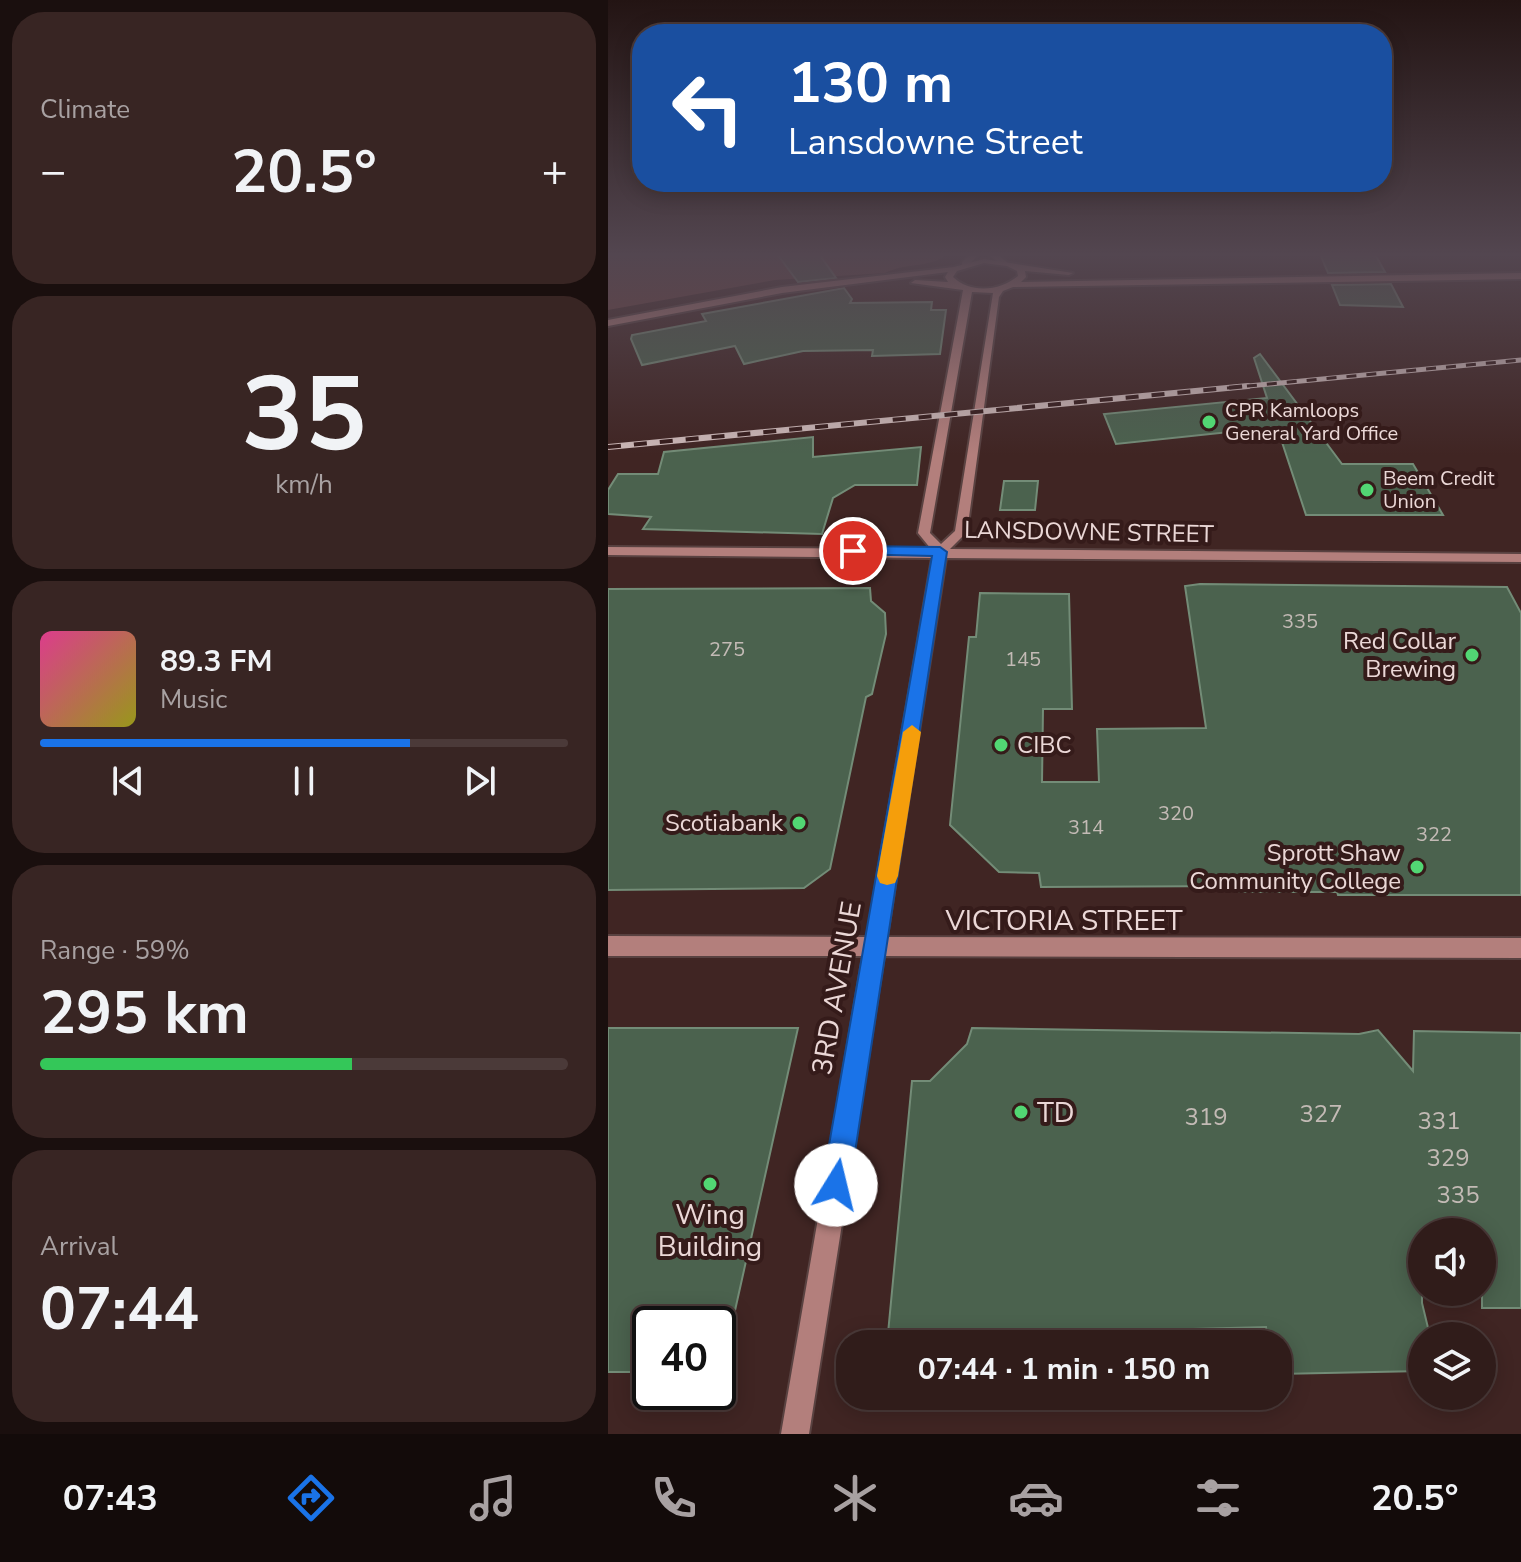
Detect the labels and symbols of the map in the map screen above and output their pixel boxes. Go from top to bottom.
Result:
place label: CPR Kamloops General Yard Office [1225,397,1398,447]
marker: CPR Kamloops General Yard Office [1200,413,1218,431]
place label: Beem Credit Union [1383,465,1495,515]
marker: Beem Credit Union [1358,481,1376,499]
street label: LANSDOWNE STREET [964,514,1215,550]
pin [819,517,887,585]
house number: 335 [1282,608,1318,635]
place label: Red Collar Brewing [1343,625,1456,685]
house number: 275 [709,636,745,663]
house number: 145 [1005,646,1041,673]
marker: Red Collar Brewing [1463,646,1481,664]
place label: CIBC [1017,729,1072,761]
marker: CIBC [992,736,1010,754]
house number: 320 [1158,800,1194,827]
place label: Scotiabank [665,807,784,839]
marker: Scotiabank [790,814,808,832]
house number: 314 [1068,814,1104,841]
house number: 322 [1416,821,1452,848]
place label: Sprott Shaw Community College [1189,837,1401,897]
marker: Sprott Shaw Community College [1408,858,1426,876]
street label: 3RD AVENUE [803,898,871,1078]
street label: VICTORIA STREET [944,902,1183,940]
place label: TD [1037,1094,1075,1132]
house number: 327 [1299,1098,1343,1130]
house number: 319 [1184,1101,1228,1133]
marker: TD [1012,1103,1030,1121]
house number: 331 [1417,1105,1461,1137]
house number: 329 [1426,1142,1470,1174]
position arrow [794,1143,878,1227]
marker: Wing Building [701,1175,719,1193]
house number: 335 [1436,1179,1480,1211]
place label: Wing Building [658,1196,762,1266]
speed limit sign: 40 [632,1306,736,1410]

